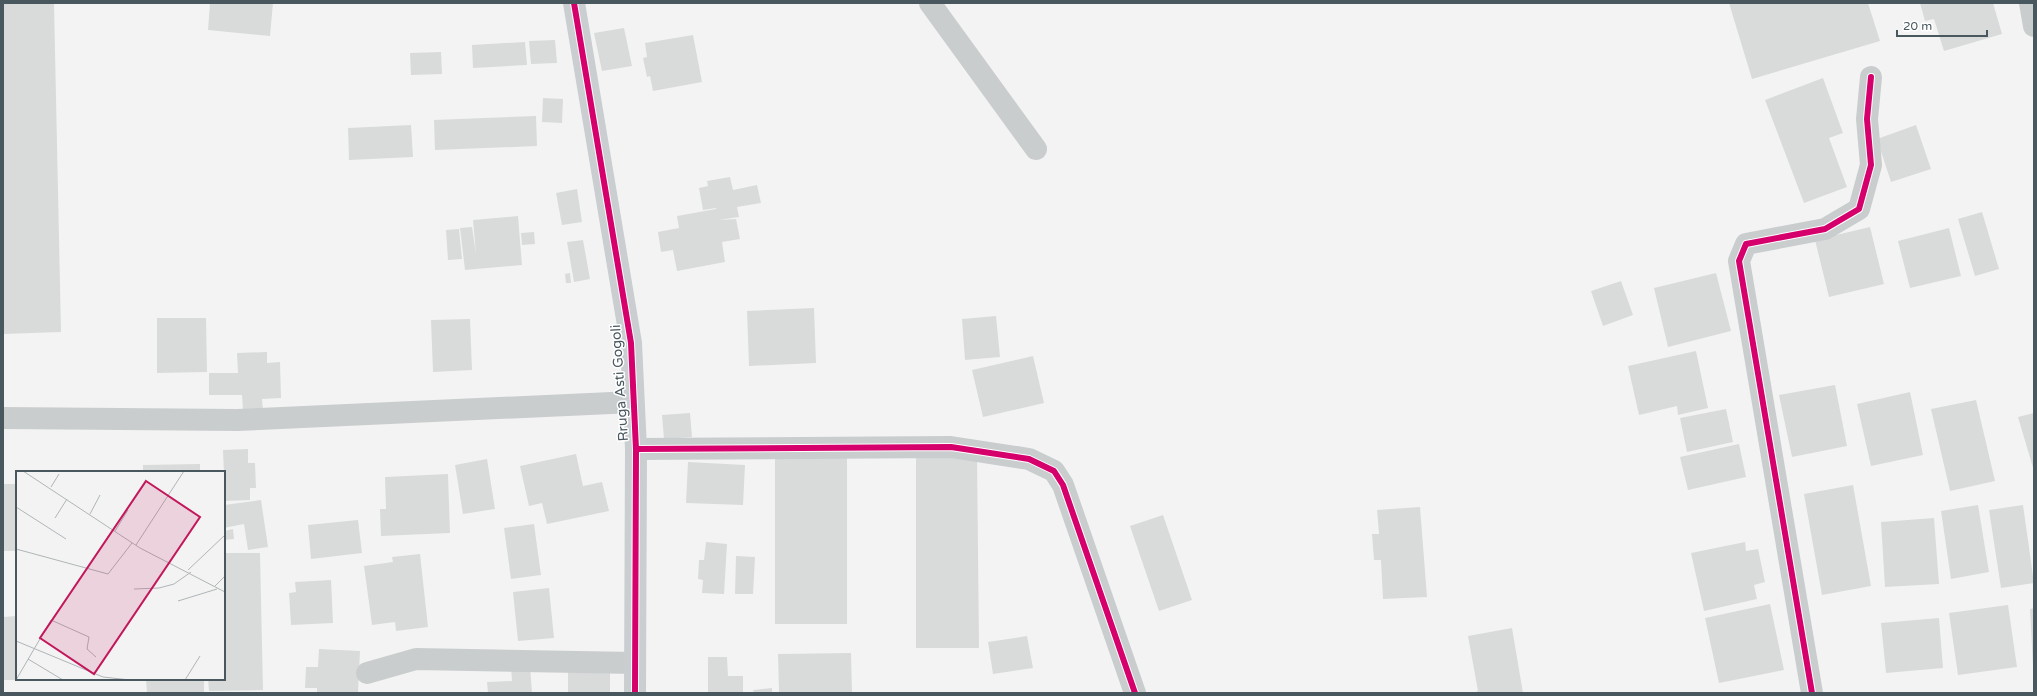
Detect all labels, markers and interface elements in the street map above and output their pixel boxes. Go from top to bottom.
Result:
scale bar [1897,12,1987,38]
text: 20 m [1903,19,1932,33]
street label: Rruga Asti Gogoli [607,324,632,442]
inset map [16,471,225,680]

